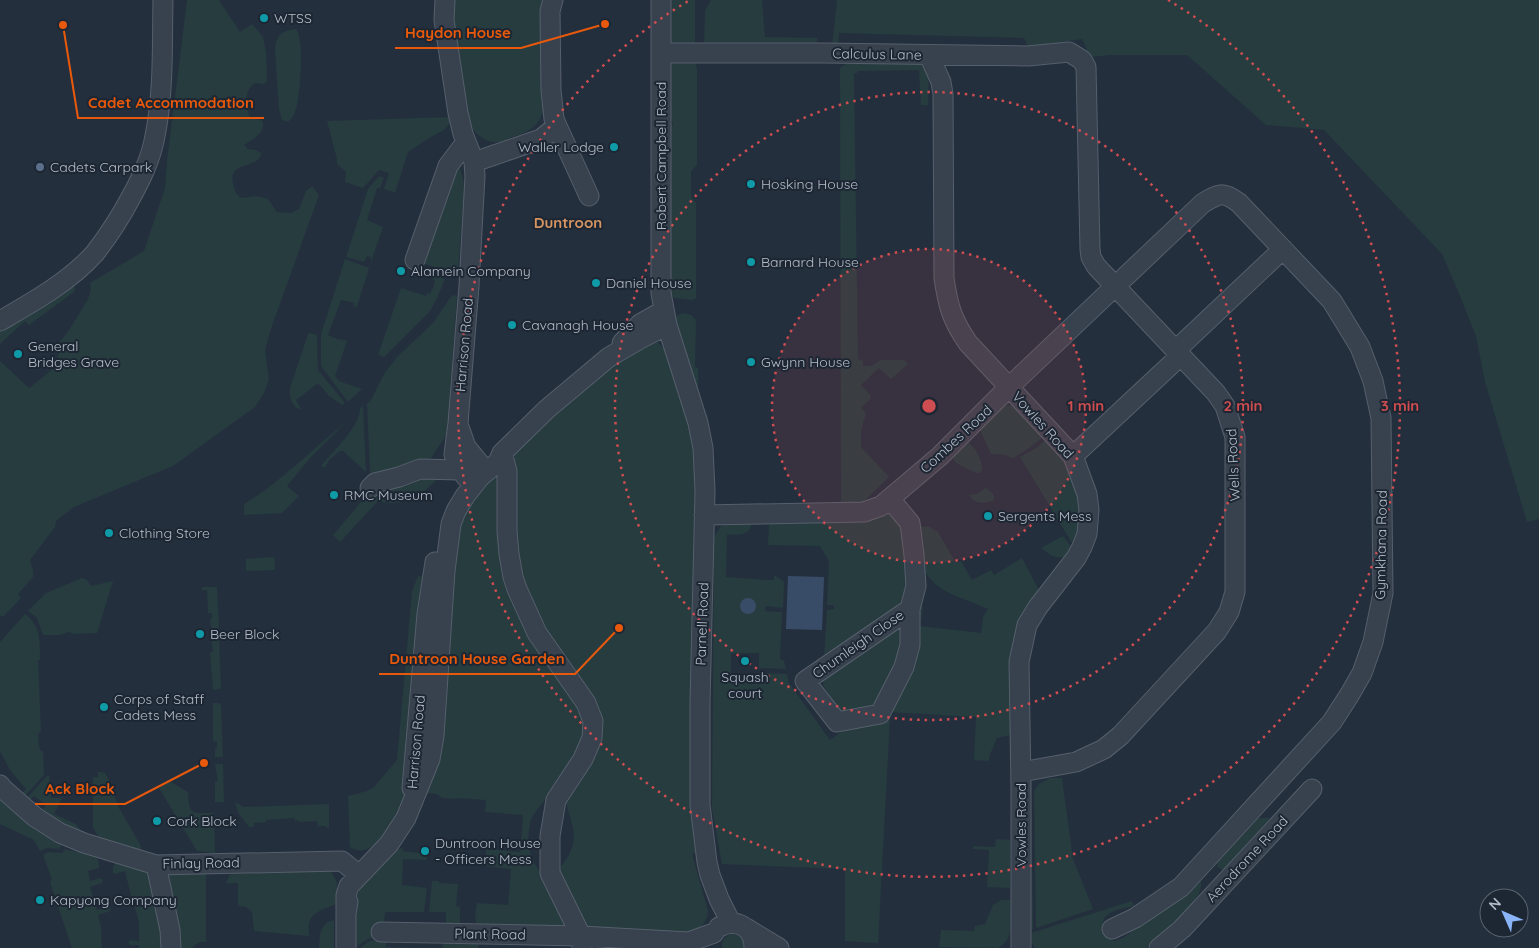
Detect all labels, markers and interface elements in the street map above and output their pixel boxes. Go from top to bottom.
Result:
place label: WTSS [274,9,312,27]
marker: WTSS [258,12,270,24]
callout: Haydon House [395,18,521,48]
text: Haydon House [405,23,511,42]
street label: Calculus Lane [832,44,922,64]
street label: Robert Campbell Road [652,82,670,230]
callout: Cadet Accommodation [78,88,264,118]
text: Cadet Accommodation [88,93,254,112]
place label: Waller Lodge [518,138,604,156]
marker: Waller Lodge [608,141,620,153]
place label: Cadets Carpark [50,158,152,176]
marker: Cadets Carpark [34,161,46,173]
place label: Hosking House [761,175,858,193]
marker: Hosking House [745,178,757,190]
district label: Duntroon [534,213,602,232]
place label: Barnard House [761,253,859,271]
marker: Barnard House [745,256,757,268]
place label: Alamein Company [411,262,531,280]
marker: Alamein Company [395,265,407,277]
place label: Daniel House [606,274,692,292]
marker: Daniel House [590,277,602,289]
street label: Harrison Road [451,297,477,393]
place label: Cavanagh House [522,316,633,334]
marker: Cavanagh House [506,319,518,331]
place label: General Bridges Grave [28,337,119,371]
marker: General Bridges Grave [12,348,24,360]
place label: Gwynn House [761,353,850,371]
marker: Gwynn House [745,356,757,368]
street label: Vowles Road [1008,388,1078,462]
text: 1 min [1068,396,1104,415]
text: 2 min [1223,396,1263,415]
text: 3 min [1381,396,1419,415]
centre of rings [920,397,938,415]
street label: Combes Road [916,401,996,477]
street label: Wells Road [1222,428,1244,502]
place label: RMC Museum [344,486,433,504]
marker: RMC Museum [328,489,340,501]
street label: Gymkhana Road [1371,490,1391,600]
place label: Sergents Mess [998,507,1091,525]
marker: Sergents Mess [982,510,994,522]
place label: Clothing Store [119,524,210,542]
marker: Clothing Store [103,527,115,539]
street label: Parnell Road [692,582,712,666]
street label: Chumleigh Close [809,606,907,682]
place label: Beer Block [210,625,279,643]
marker: Beer Block [194,628,206,640]
callout: Duntroon House Garden [379,644,575,674]
text: Duntroon House Garden [389,649,565,668]
marker: Squash court [739,655,751,667]
place label: Squash court [721,668,769,702]
place label: Corps of Staff Cadets Mess [114,690,204,724]
street label: Harrison Road [403,694,429,790]
marker: Corps of Staff Cadets Mess [98,701,110,713]
callout: Ack Block [35,774,125,804]
text: Ack Block [45,779,115,798]
street label: Vowles Road [1012,783,1030,867]
place label: Cork Block [167,812,237,830]
street label: Aerodrome Road [1202,812,1292,906]
marker: Cork Block [151,815,163,827]
place label: Duntroon House - Officers Mess [435,834,541,868]
marker: Duntroon House - Officers Mess [419,845,431,857]
street label: Finlay Road [162,853,240,873]
north arrow [1479,888,1529,938]
place label: Kapyong Company [50,891,177,909]
marker: Kapyong Company [34,894,46,906]
text: N [1485,894,1505,914]
street label: Plant Road [454,924,526,944]

